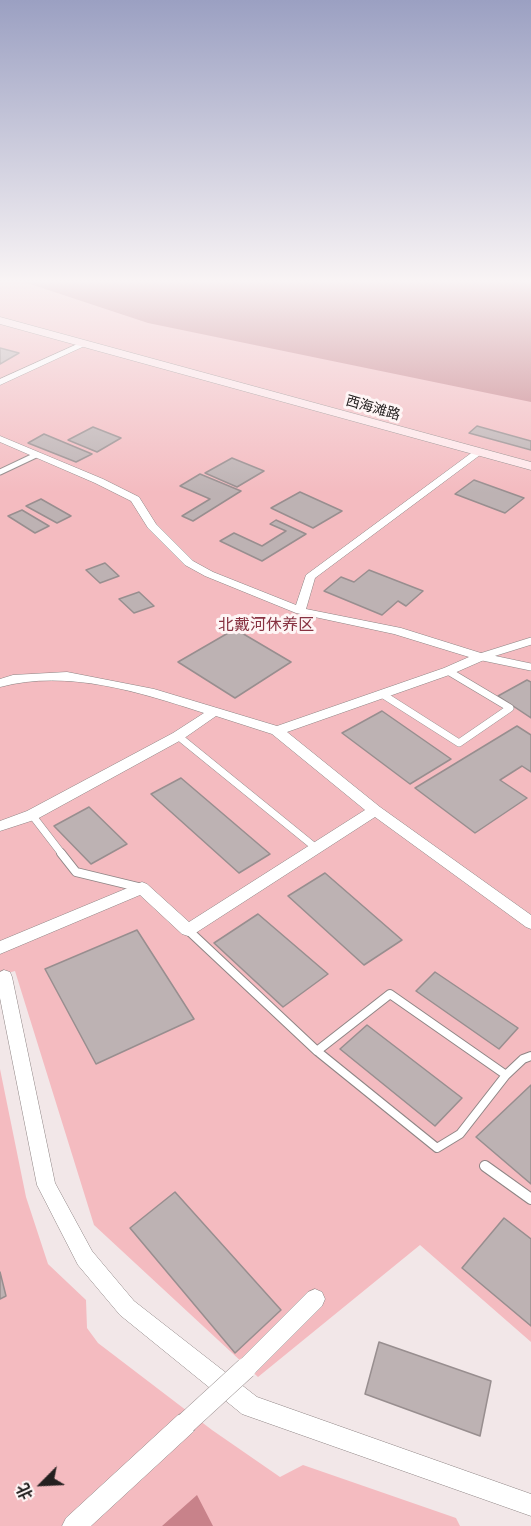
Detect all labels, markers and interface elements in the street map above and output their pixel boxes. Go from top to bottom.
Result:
street label: 西海滩路 [344,392,402,424]
park label: 北戴河休养区 [218,615,314,635]
north arrow [12,1454,72,1514]
text: 北 [13,1480,37,1503]

